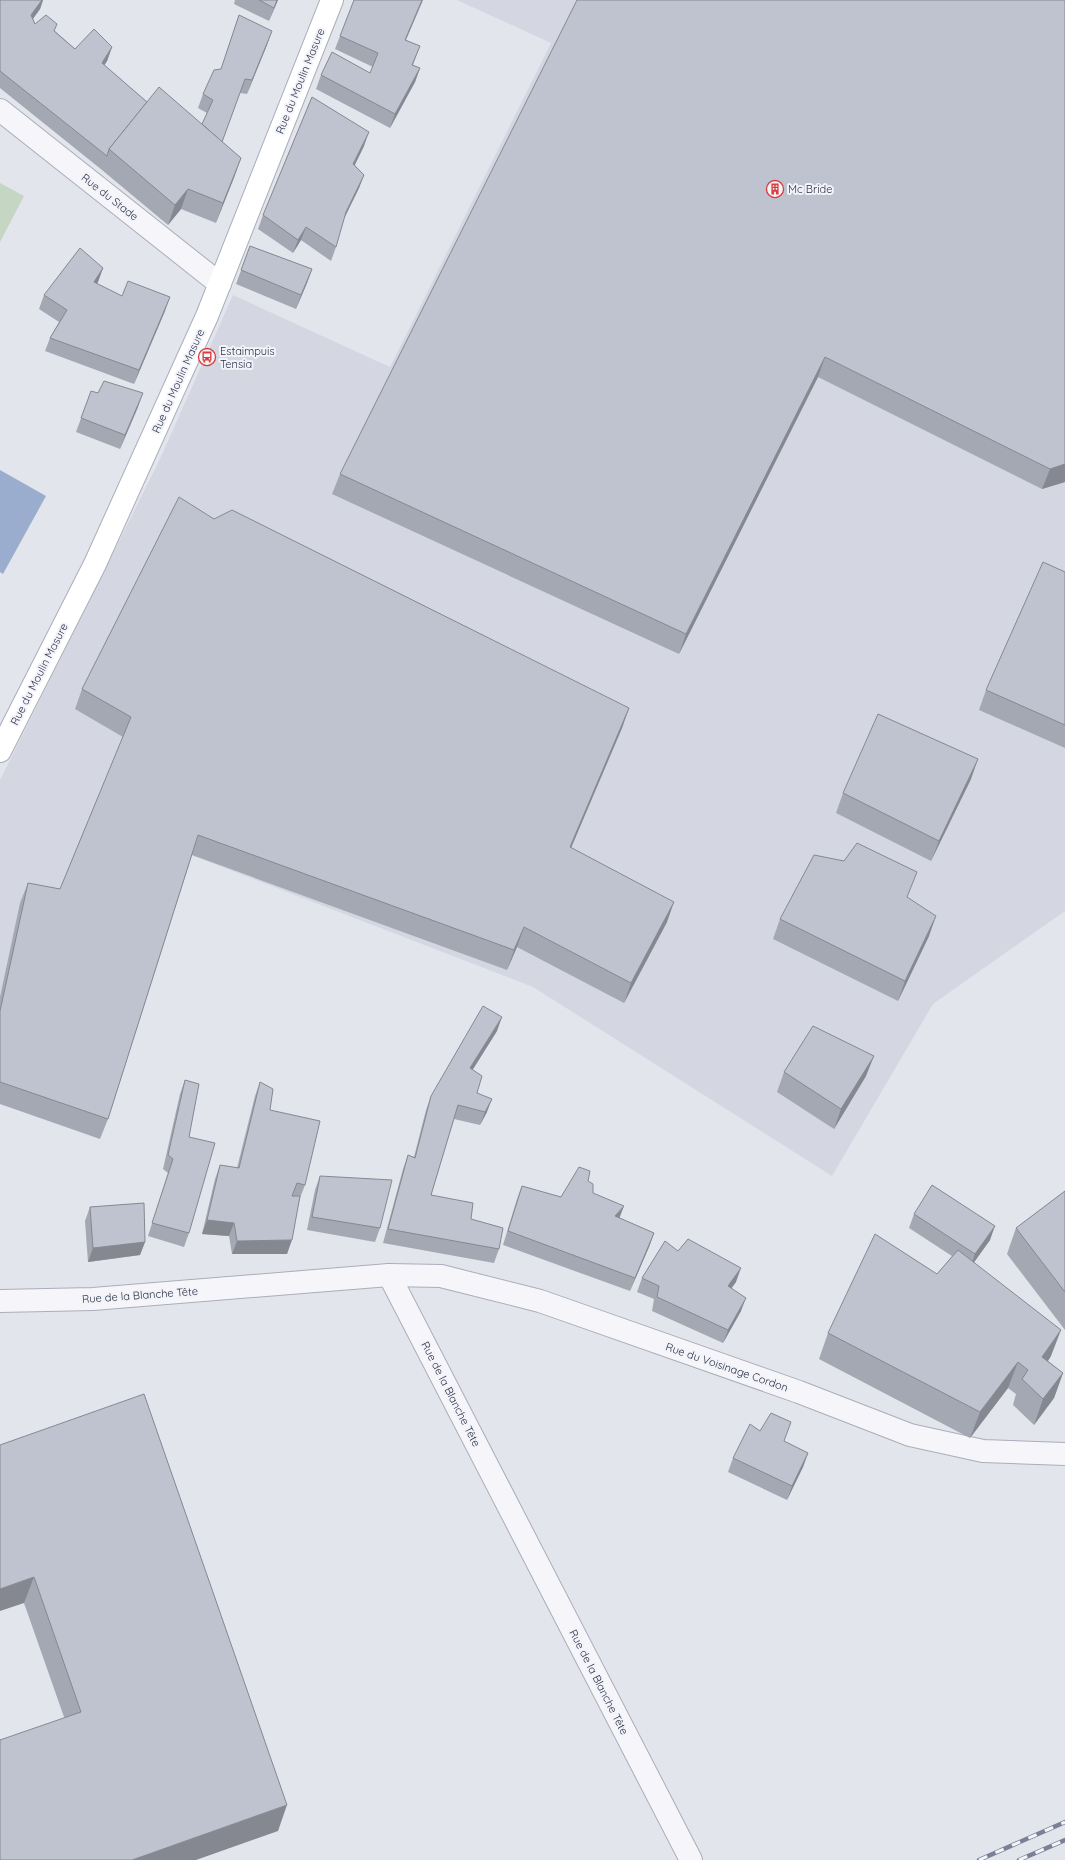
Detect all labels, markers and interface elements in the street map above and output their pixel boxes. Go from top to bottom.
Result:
street label: Rue du Moulin Masure [272,26,328,136]
street label: Rue du Stade [79,170,141,224]
building icon: Mc Bride [765,179,785,199]
place label: Mc Bride [788,182,832,196]
street label: Rue du Moulin Masure [149,327,207,435]
place label: Estaimpuis Tensia [220,344,275,371]
bus stop icon: Estaimpuis Tensia [197,347,217,367]
street label: Rue du Moulin Masure [7,621,71,727]
street label: Rue de la Blanche Tête [82,1284,198,1306]
street label: Rue de la Blanche Tête [418,1339,484,1449]
street label: Rue du Voisinage Cordon [664,1339,790,1395]
street label: Rue de la Blanche Tête [566,1627,632,1737]

